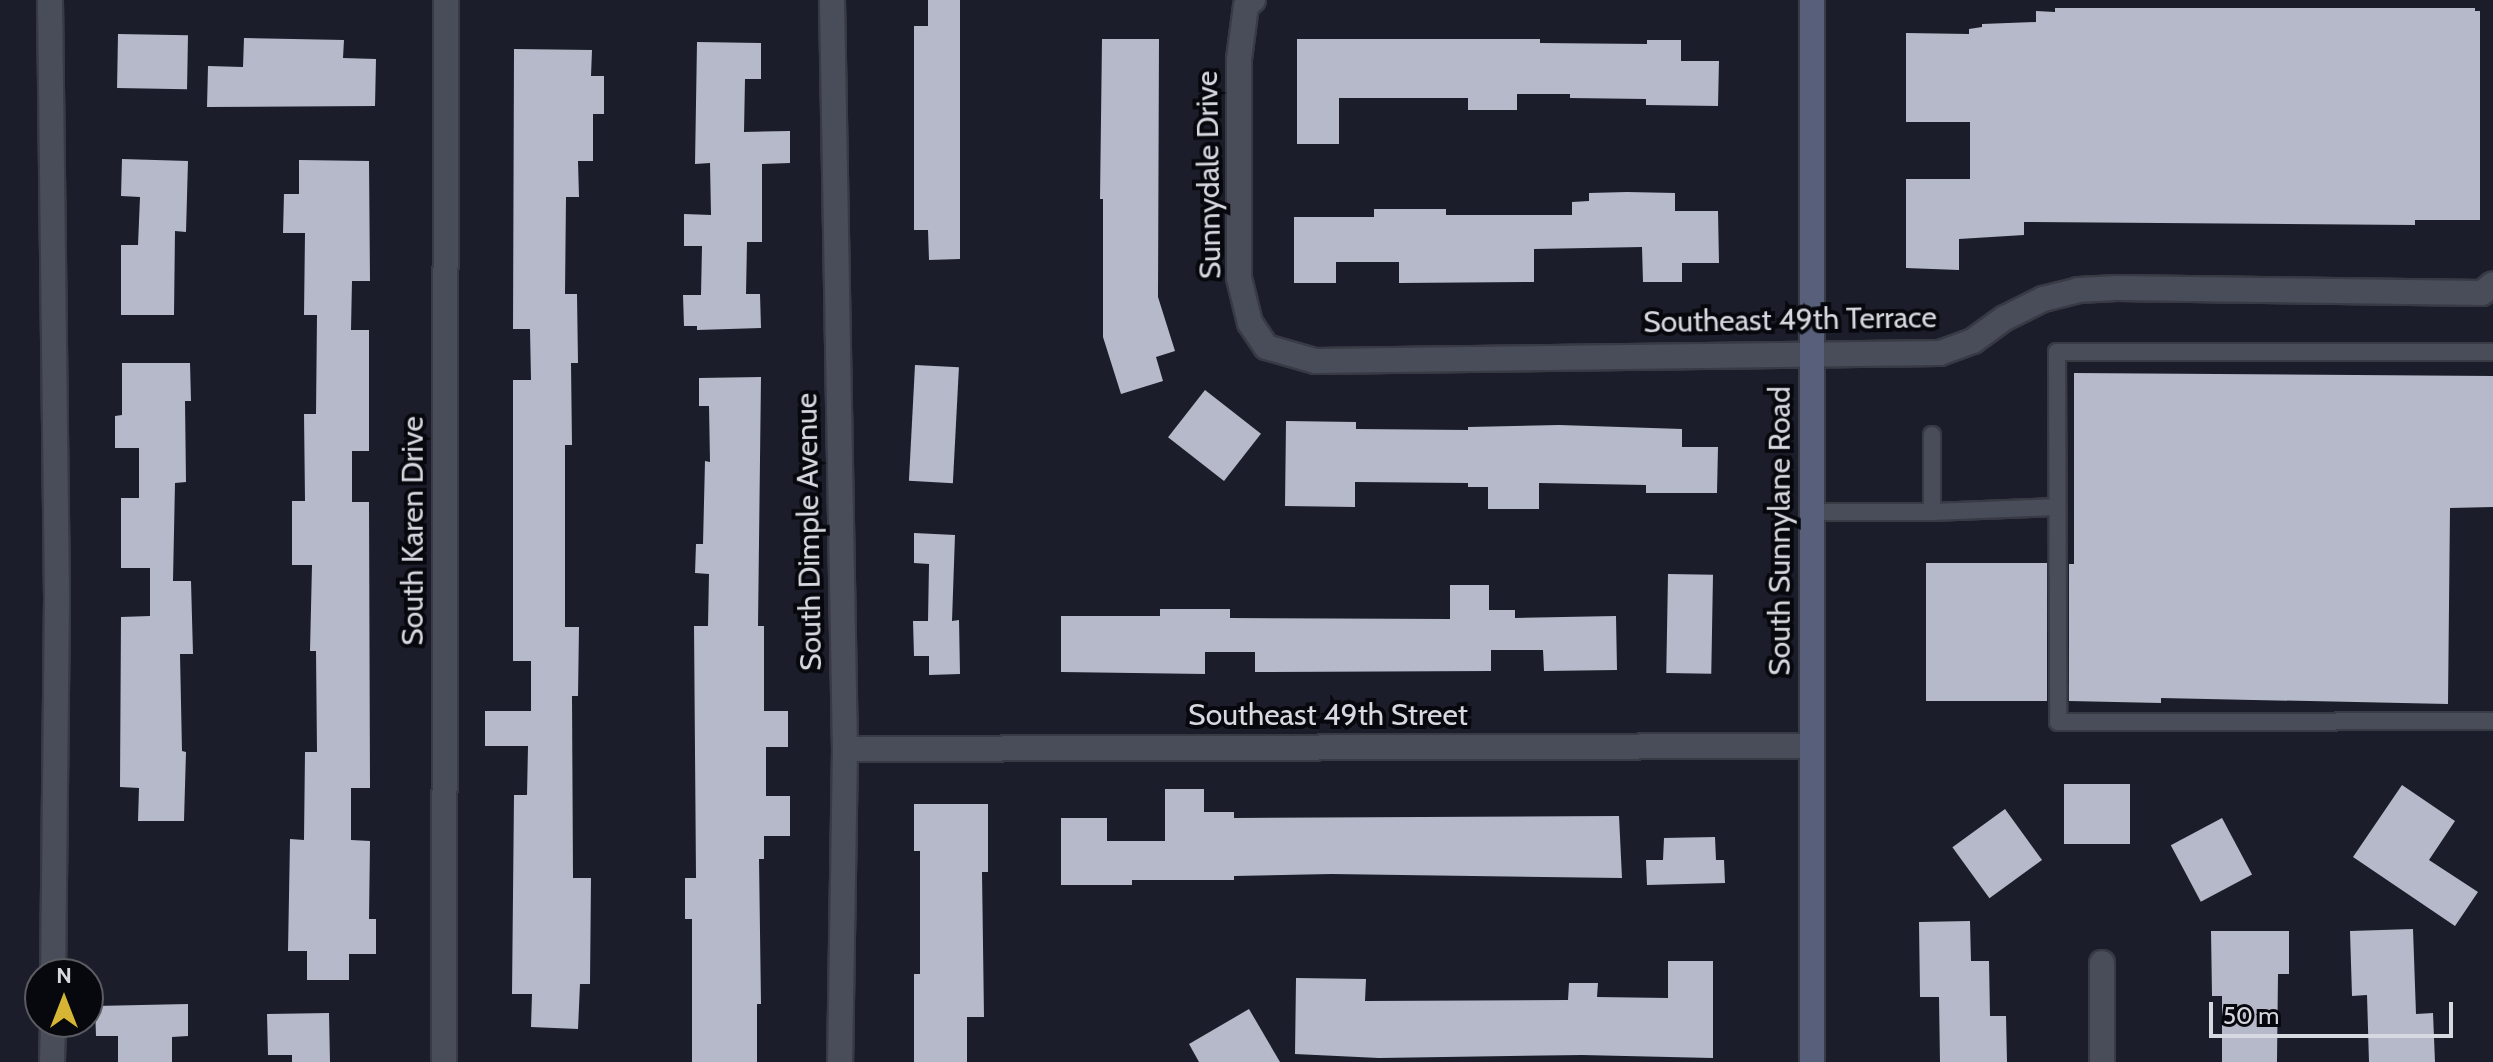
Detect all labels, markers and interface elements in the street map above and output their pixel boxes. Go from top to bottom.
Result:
street label: Sunnydale Drive [1189,70,1229,280]
street label: Southeast 49th Terrace [1643,299,1937,341]
street label: South Sunnylane Road [1762,386,1798,676]
street label: South Dimple Avenue [789,393,829,671]
street label: South Karen Drive [395,416,431,646]
street label: Southeast 49th Street [1188,697,1468,733]
north arrow [24,958,104,1038]
text: N [56,962,72,989]
scale bar [2213,986,2457,1036]
text: 50 m [2223,1001,2279,1030]

